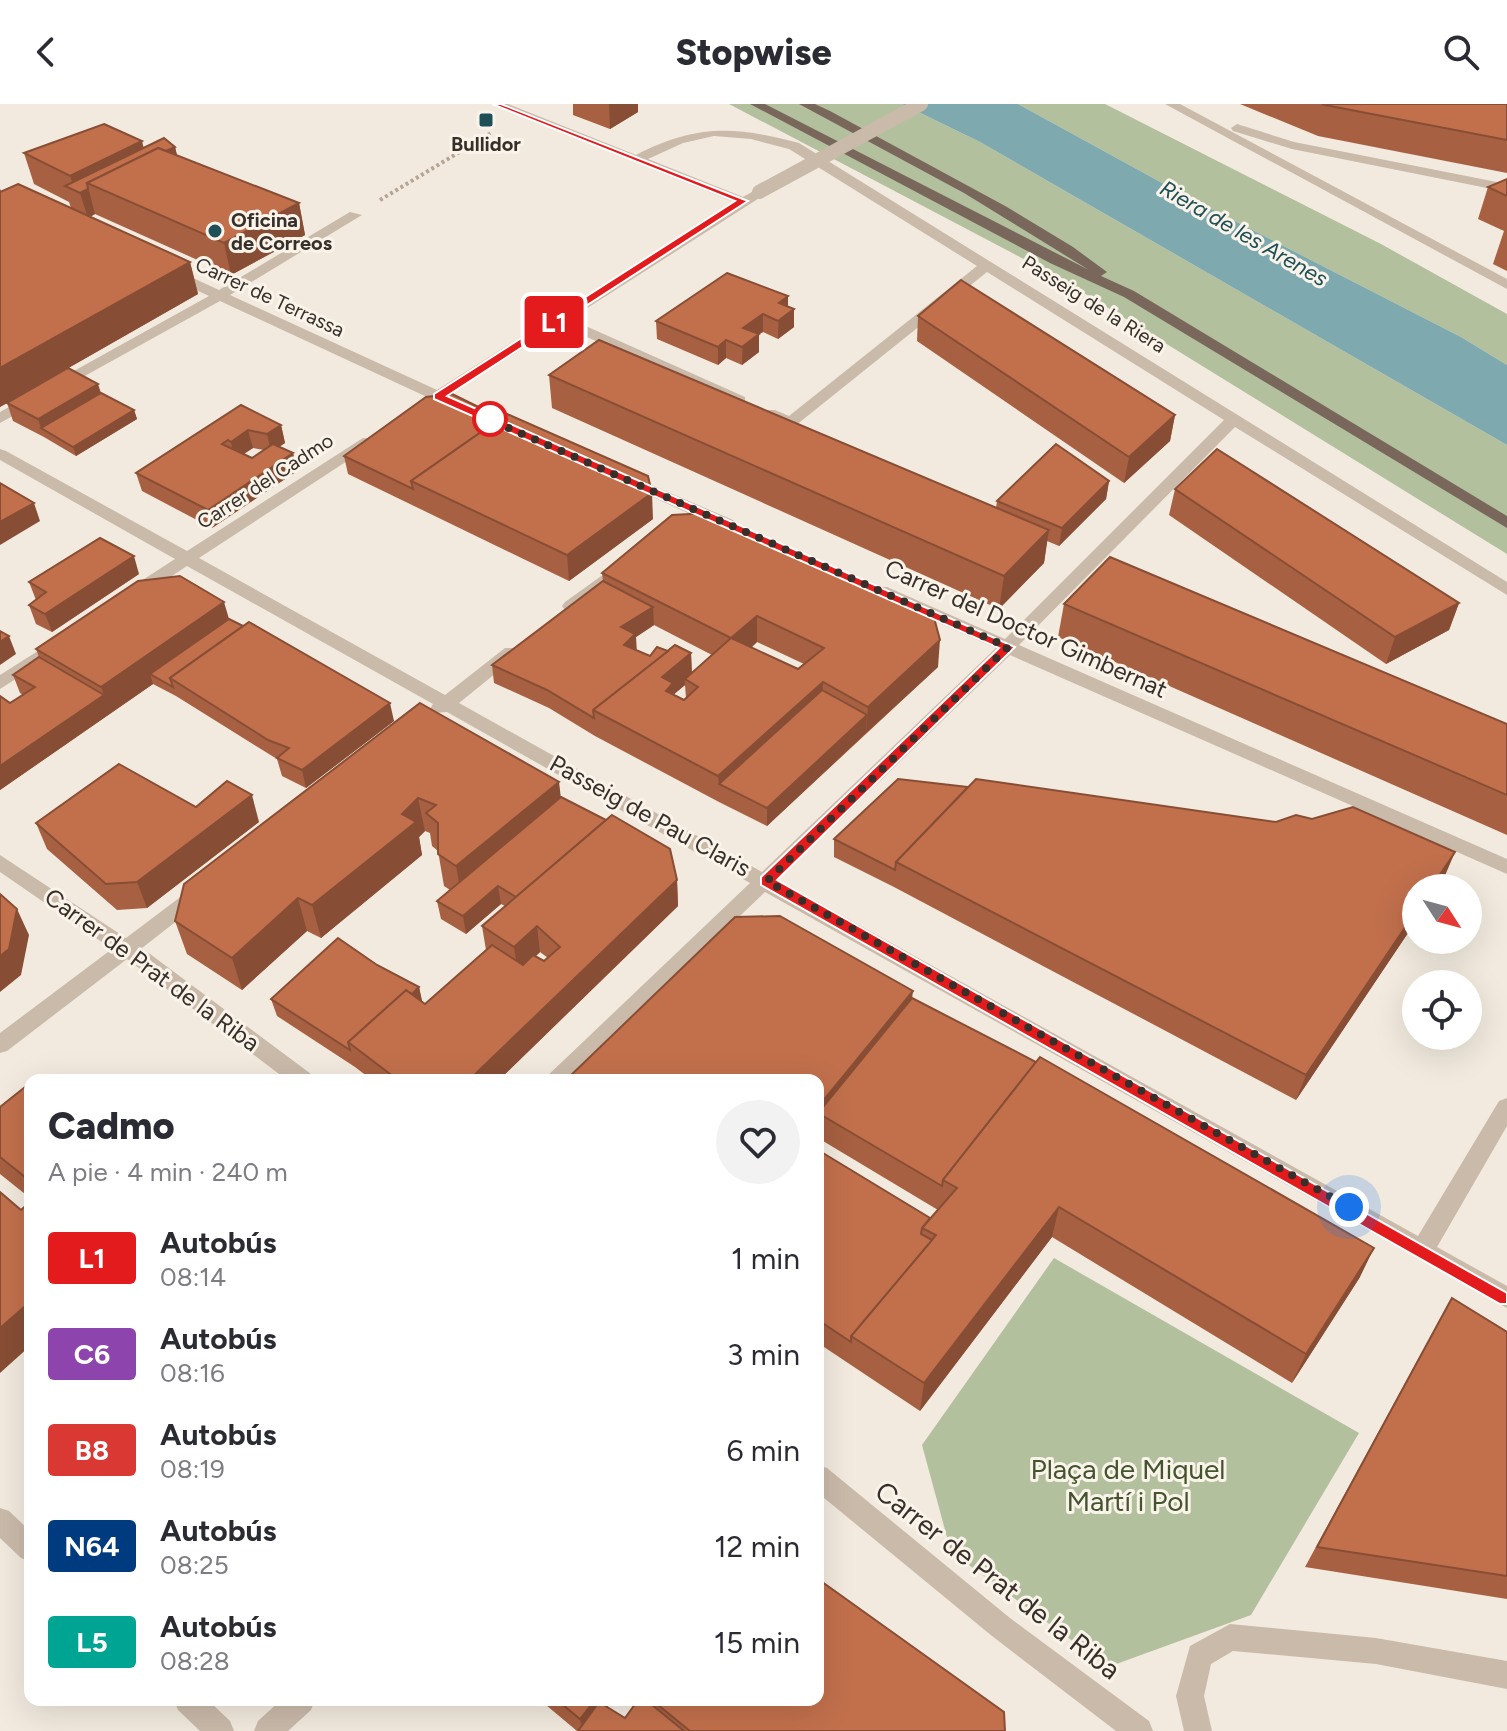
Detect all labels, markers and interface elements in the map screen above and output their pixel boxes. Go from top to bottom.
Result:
icon: back [24,30,68,74]
icon: search [1439,30,1483,74]
text: Stopwise [675,31,832,74]
marker: Bullidor [477,111,495,129]
place label: Bullidor [451,132,521,156]
water label: Riera de les Arenes [1155,174,1332,292]
place label: Oficina de Correos [231,208,332,255]
marker: Oficina de Correos [206,222,224,240]
street label: Passeig de la Riera [1018,250,1170,358]
street label: Carrer de Terrassa [192,252,348,342]
line badge: L1 [518,296,590,348]
text: L1 [541,305,567,339]
unlabelled marker [473,402,507,436]
street label: Carrer del Cadmo [192,428,338,534]
street label: Carrer del Doctor Gimbernat [881,553,1172,704]
street label: Passeig de Pau Claris [545,748,756,883]
north arrow [1402,874,1482,954]
map controls [1402,874,1482,1050]
street label: Carrer de Prat de la Riba [39,882,265,1057]
button: locate [1402,970,1482,1050]
button: heart [716,1100,800,1184]
text: Cadmo [48,1103,175,1149]
text: A pie · 4 min · 240 m [48,1156,288,1188]
your location [1329,1187,1369,1227]
text: Autobús [160,1224,277,1261]
text: 1 min [731,1240,800,1277]
text: L1 [79,1241,105,1275]
text: 08:14 [160,1261,226,1293]
text: Autobús [160,1320,277,1357]
text: 3 min [727,1336,800,1373]
text: C6 [74,1337,110,1371]
text: 08:16 [160,1357,225,1389]
text: Autobús [160,1416,277,1453]
text: 6 min [726,1432,800,1469]
text: B8 [75,1433,109,1467]
park label: Plaça de Miquel Martí i Pol [1030,1452,1226,1518]
text: 08:19 [160,1453,225,1485]
street label: Carrer de Prat de la Riba [869,1474,1127,1686]
text: Autobús [160,1512,277,1549]
text: 12 min [714,1528,800,1565]
text: N64 [64,1529,120,1563]
text: 08:25 [160,1549,229,1581]
text: Autobús [160,1608,277,1645]
text: 15 min [714,1624,800,1661]
text: L5 [76,1625,108,1659]
text: 08:28 [160,1645,230,1677]

